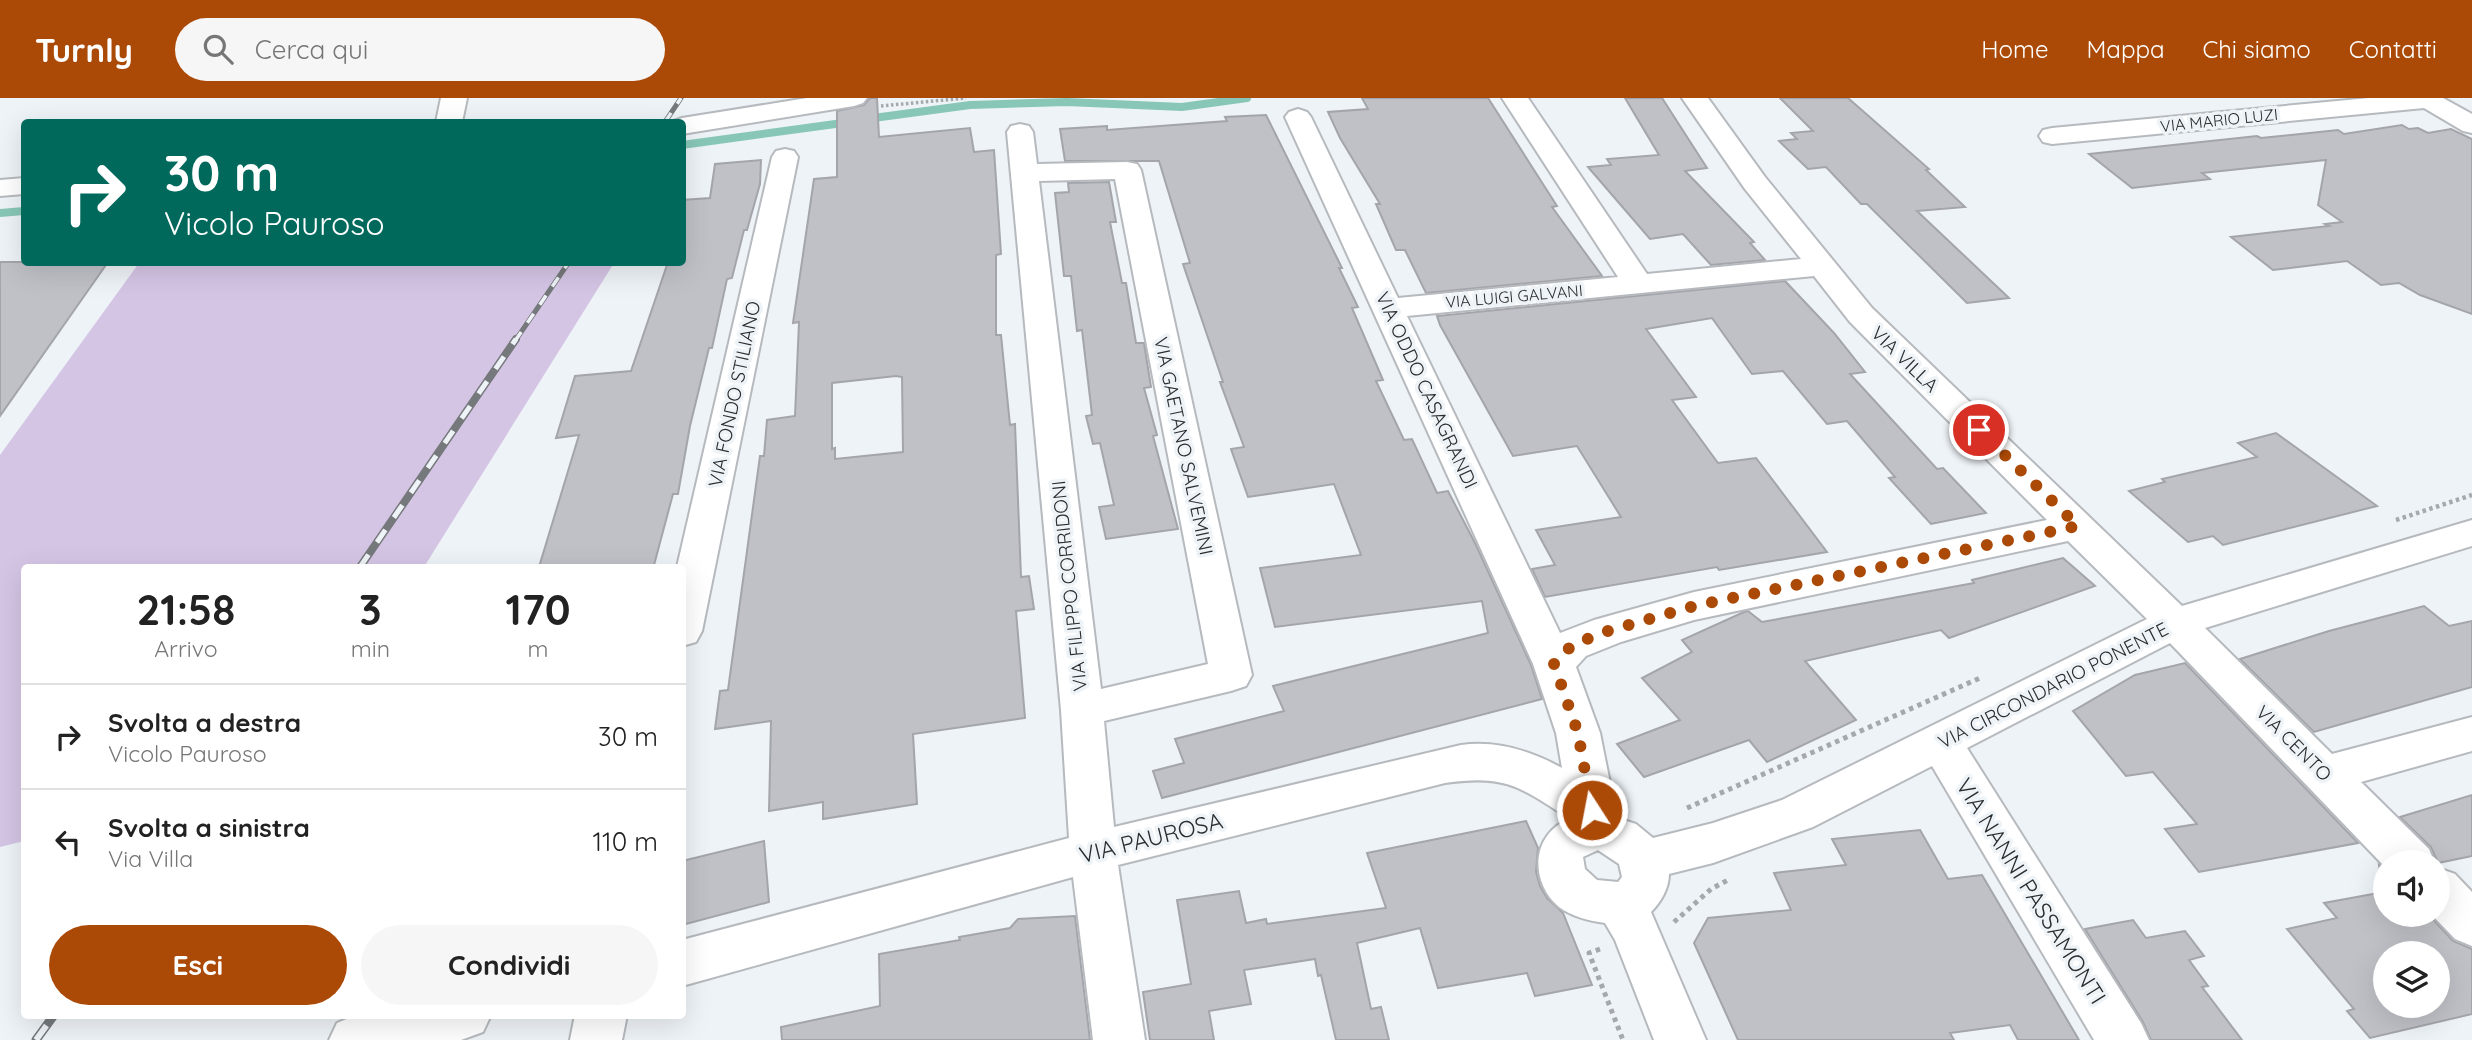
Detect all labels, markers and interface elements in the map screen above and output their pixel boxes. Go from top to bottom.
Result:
search box [175,18,665,81]
text: Turnly [35,29,133,70]
icon: search [199,30,237,68]
text: Cerca qui [255,33,368,66]
text: Home [1981,34,2049,64]
text: Mappa [2087,34,2165,64]
text: Chi siamo [2203,34,2311,64]
text: Contatti [2349,34,2437,64]
street label: VIA MARIO LUZI [2159,104,2279,136]
text: 30 m [164,142,279,203]
icon: right [49,147,140,238]
text: Vicolo Pauroso [164,203,385,243]
street label: VIA LUIGI GALVANI [1445,280,1583,312]
street label: VIA ODDO CASAGRANDI [1371,288,1483,492]
street label: VIA FONDO STILIANO [703,299,765,489]
street label: VIA VILLA [1866,321,1944,397]
street label: VIA GAETANO SALVEMINI [1149,335,1219,557]
pin [1949,400,2009,460]
icon: arrive [1960,411,1998,449]
street label: VIA FILIPPO CORRIDONI [1046,480,1092,692]
text: 21:58 [136,583,235,636]
text: 3 [359,583,382,636]
text: 170 [505,583,571,636]
street label: VIA CIRCONDARIO PONENTE [1934,616,2172,754]
text: Arrivo [154,634,218,663]
text: min [351,634,390,663]
text: m [527,634,548,663]
street label: VIA CENTO [2251,700,2337,786]
text: Svolta a destra [108,706,301,739]
icon: right [49,718,87,756]
text: 30 m [598,720,658,753]
text: Vicolo Pauroso [108,739,267,768]
street label: VIA NANNI PASSAMONTI [1950,772,2113,1009]
position arrow [1555,773,1629,847]
street label: VIA PAUROSA [1076,806,1226,869]
text: Svolta a sinistra [108,811,310,844]
icon: left [49,823,87,861]
text: 110 m [592,825,658,858]
text: Via Villa [108,844,193,873]
map controls [2373,850,2450,1018]
button: sound [2373,850,2450,927]
button: Esci [49,925,347,1005]
button: Condividi [361,925,658,1005]
button: layers [2373,941,2450,1018]

